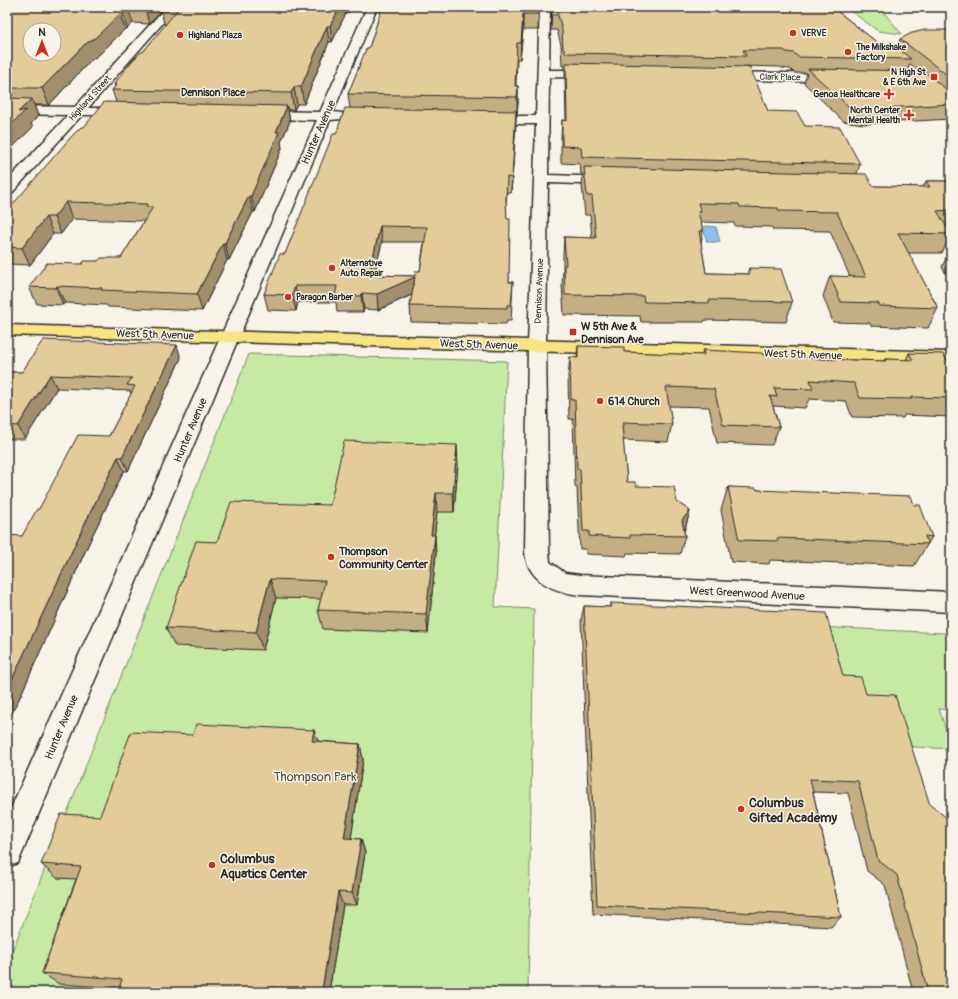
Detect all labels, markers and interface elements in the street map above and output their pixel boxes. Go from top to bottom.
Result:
north arrow [22,22,62,62]
text: N [38,26,46,39]
marker: VERVE [788,28,798,38]
place label: VERVE [801,28,827,39]
marker: Highland Plaza [175,30,185,40]
place label: Highland Plaza [188,30,243,41]
place label: The Milkshake Factory [855,42,907,63]
marker: The Milkshake Factory [843,47,853,57]
place label: N High St & E 6th Ave [883,67,927,88]
street label: Clark Place [759,72,801,83]
marker: N High St & E 6th Ave [929,72,939,82]
street label: Highland Street [67,73,114,124]
district label: Dennison Place [181,87,246,99]
marker: Genoa Healthcare [883,88,895,100]
place label: Genoa Healthcare [813,89,881,100]
street label: Hunter Avenue [299,98,339,166]
place label: North Center Mental Health [848,105,901,126]
marker: North Center Mental Health [903,109,915,121]
place label: Alternative Auto Repair [340,258,384,279]
street label: Dennison Avenue [533,258,546,324]
marker: Alternative Auto Repair [327,263,337,273]
marker: Paragon Barber [283,292,293,302]
place label: Paragon Barber [296,292,354,303]
place label: W 5th Ave & Dennison Ave [581,320,644,346]
street label: West 5th Avenue [116,327,195,342]
marker: W 5th Ave & Dennison Ave [568,327,578,337]
street label: West 5th Avenue [440,337,519,352]
street label: West 5th Avenue [764,347,843,362]
place label: 614 Church [608,395,660,408]
street label: Hunter Avenue [171,396,210,464]
marker: 614 Church [595,396,605,406]
place label: Thompson Community Center [338,545,429,571]
marker: Thompson Community Center [326,552,336,562]
street label: West Greenwood Avenue [689,584,805,603]
street label: Hunter Avenue [42,693,81,761]
park label: Thompson Park [273,769,357,785]
place label: Columbus Gifted Academy [749,795,837,826]
marker: Columbus Gifted Academy [736,804,746,814]
place label: Columbus Aquatics Center [220,851,308,882]
marker: Columbus Aquatics Center [207,860,217,870]

